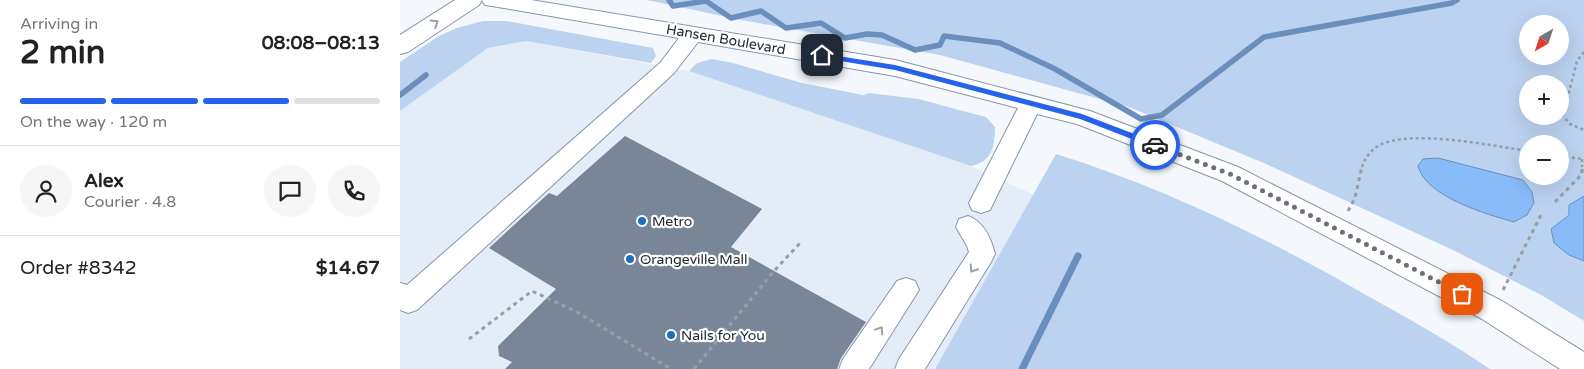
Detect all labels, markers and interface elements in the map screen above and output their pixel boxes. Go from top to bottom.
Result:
text: Arriving in [20,14,98,34]
north arrow [1519,15,1569,65]
map controls [1519,15,1569,185]
one-way arrow [430,19,439,29]
street label: Hansen Boulevard [665,21,787,58]
text: 08:08–08:13 [262,32,380,54]
text: 2 min [20,34,105,72]
pin [801,34,843,76]
icon: home [808,41,836,69]
button: + [1519,75,1569,125]
text: On the way · 120 m [20,112,167,132]
courier [1130,120,1180,170]
icon: car [1141,131,1169,159]
button: − [1519,135,1569,185]
button: person [20,165,72,217]
button: chat [264,165,316,217]
button: phone [328,165,380,217]
text: Alex [84,170,124,192]
text: Courier · 4.8 [84,192,176,212]
place label: Metro [652,213,692,230]
marker: Metro [636,215,648,227]
place label: Orangeville Mall [640,251,748,268]
marker: Orangeville Mall [624,253,636,265]
text: Order #8342 [20,257,137,279]
text: $14.67 [316,257,380,279]
one-way arrow [970,263,979,273]
pin [1441,273,1483,315]
icon: bag [1448,280,1476,308]
one-way arrow [873,326,883,335]
place label: Nails for You [681,327,765,344]
marker: Nails for You [665,329,677,341]

